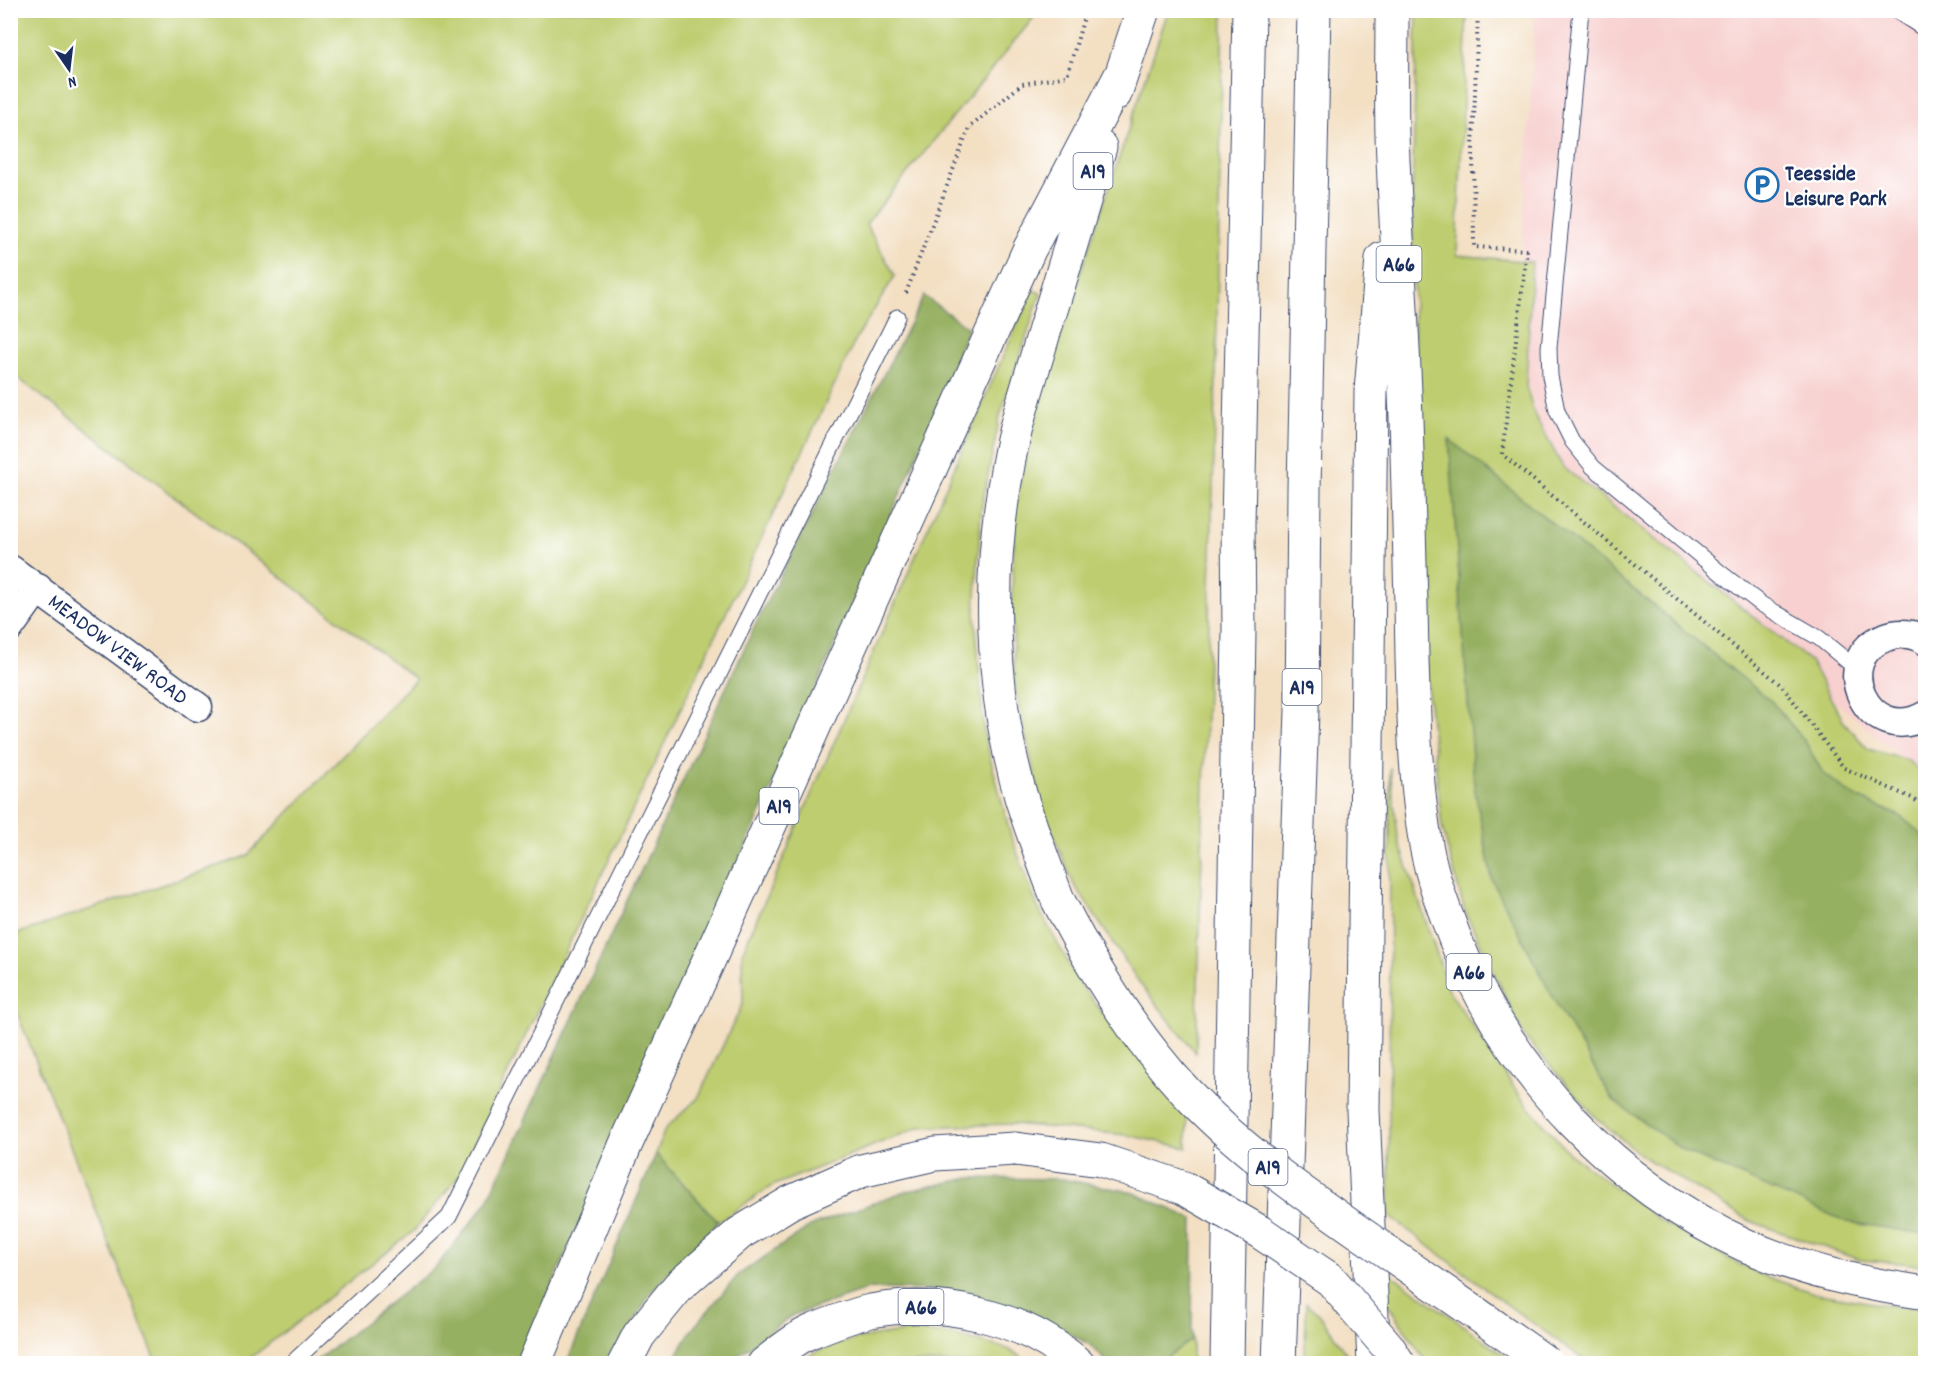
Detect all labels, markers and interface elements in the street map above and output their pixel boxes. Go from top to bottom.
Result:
north arrow [39,39,99,99]
text: N [65,69,79,93]
road number: A19 [1074,153,1112,189]
place label: Teesside Leisure Park [1785,160,1887,216]
parking icon: Teesside Leisure Park [1744,167,1780,203]
road number: A66 [1376,246,1422,282]
street label: MEADOW VIEW ROAD [40,588,193,714]
road number: A19 [1282,669,1322,705]
road number: A19 [760,788,798,824]
road number: A66 [1446,954,1492,990]
road number: A19 [1248,1149,1288,1185]
road number: A66 [898,1289,944,1325]

